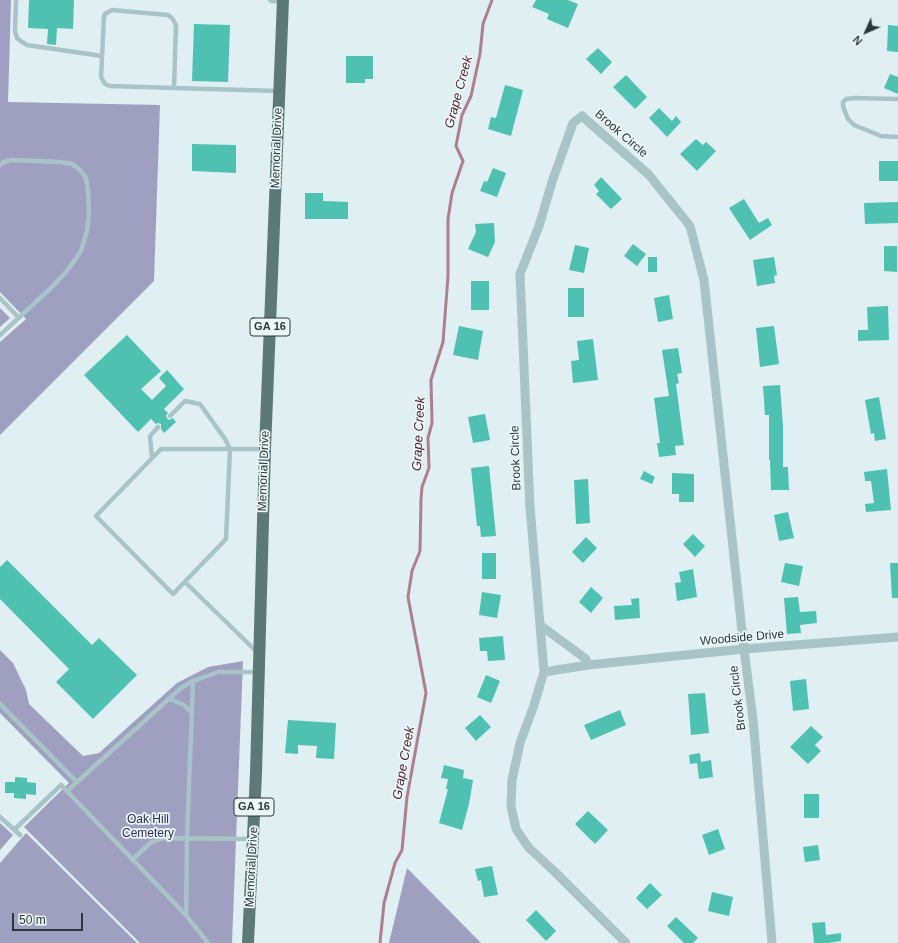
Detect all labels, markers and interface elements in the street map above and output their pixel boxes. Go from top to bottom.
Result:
north arrow [846,12,886,52]
text: N [850,33,865,48]
water label: Grape Creek [442,54,476,130]
street label: Memorial Drive [268,107,286,189]
street label: Brook Circle [592,107,650,161]
road number: GA 16 [250,318,290,336]
water label: Grape Creek [409,396,429,472]
street label: Brook Circle [508,425,524,491]
street label: Memorial Drive [255,430,273,512]
street label: Woodside Drive [699,627,785,649]
street label: Brook Circle [727,665,749,731]
water label: Grape Creek [390,725,418,801]
road number: GA 16 [234,798,274,816]
park label: Oak Hill Cemetery [122,813,174,841]
street label: Memorial Drive [243,826,261,908]
scale bar [14,905,85,931]
text: 50 m [19,913,46,927]

